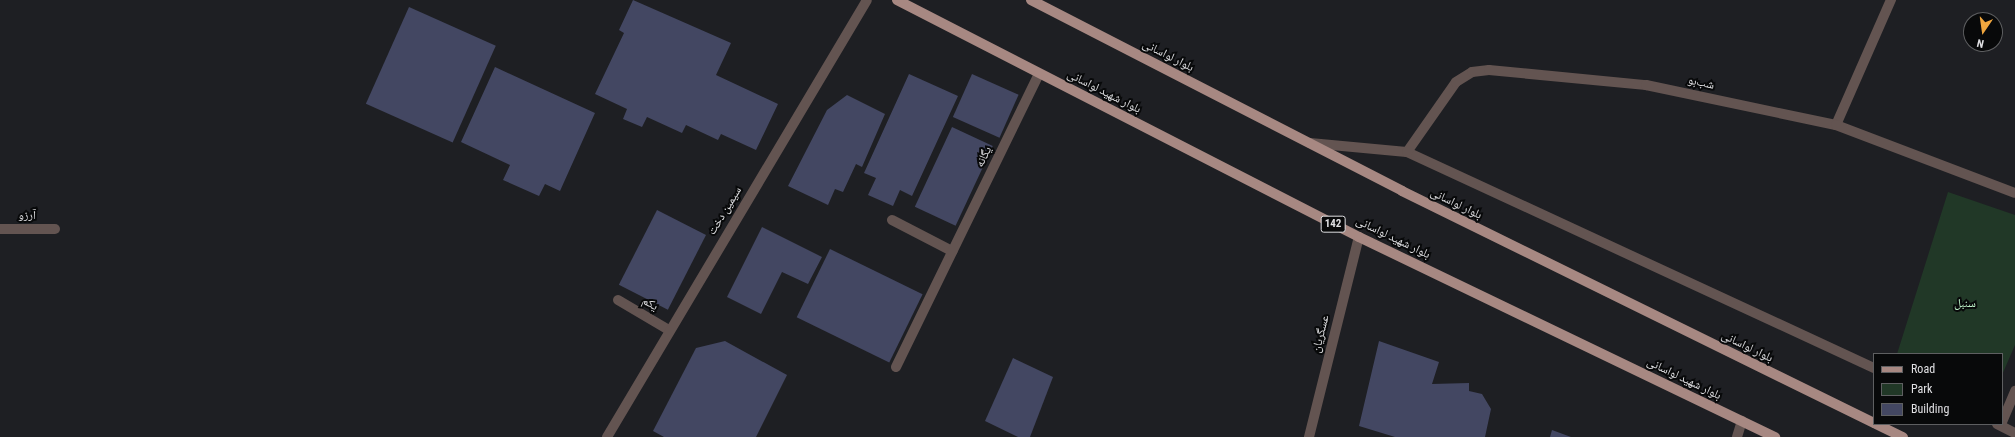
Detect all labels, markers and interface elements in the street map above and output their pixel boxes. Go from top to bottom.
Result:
north arrow [1963,12,2003,52]
text: N [1976,36,1985,50]
street label: بلوار لواسانی [1140,37,1196,75]
street label: بلوار شهید لواسانی [1065,67,1143,117]
street label: شب‌بو [1686,73,1716,93]
street label: یگانه [973,144,995,170]
street label: سیمین دخت [705,184,745,238]
street label: بلوار لواسانی [1428,185,1484,223]
street label: آرزو [18,209,36,223]
street label: بلوار شهید لواسانی [1354,214,1432,262]
road number: 142 [1320,215,1346,233]
street label: یکم [639,294,661,314]
park label: سنبل [1954,297,1976,311]
street label: عسگریان [1309,314,1333,354]
street label: بلوار لواسانی [1719,328,1775,366]
legend [1873,353,2003,425]
street label: بلوار شهید لواسانی [1645,355,1723,403]
text: Road [1911,362,1935,376]
text: Park [1911,382,1932,396]
text: Building [1911,402,1949,416]

